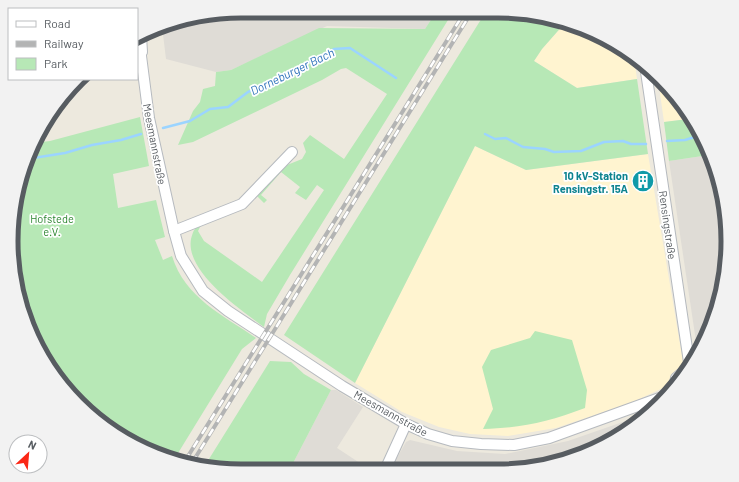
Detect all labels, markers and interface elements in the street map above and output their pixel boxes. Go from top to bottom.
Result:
legend [8,8,138,80]
text: Road [44,16,71,30]
text: Railway [44,36,84,50]
water label: Dorneburger Bach [248,45,336,97]
text: Park [44,56,68,70]
street label: Meesmannstraße [141,102,169,186]
building icon: 10 kV-Station Rensingstr. 15A [630,168,656,194]
place label: 10 kV-Station Rensingstr. 15A [553,169,629,195]
street label: Rensingstraße [657,190,679,260]
park label: Hofstede e.V. [30,212,74,238]
street label: Meesmannstraße [352,387,430,439]
north arrow [8,434,48,474]
text: N [26,437,39,452]

